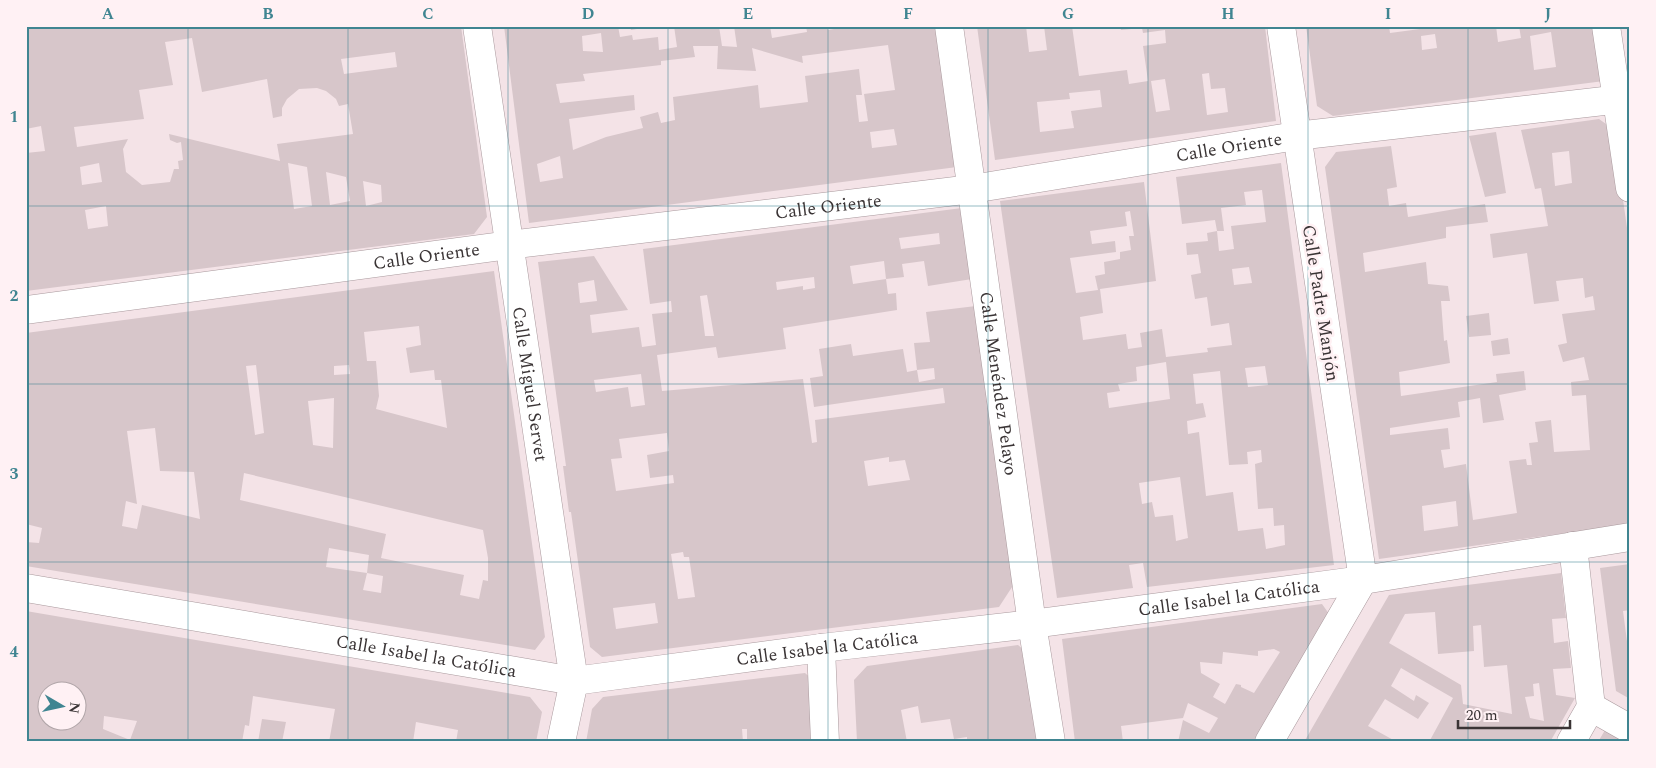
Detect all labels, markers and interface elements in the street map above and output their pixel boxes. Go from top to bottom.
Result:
text: A [102,2,115,26]
text: B [262,2,274,26]
text: C [422,2,434,26]
text: D [582,2,595,26]
text: E [743,2,753,26]
text: F [903,2,913,26]
text: G [1062,2,1074,26]
text: H [1221,2,1235,26]
text: I [1385,2,1391,26]
text: J [1545,2,1552,26]
text: 1 [10,105,18,129]
street label: Calle Oriente [1174,125,1284,169]
street label: Calle Oriente [774,187,883,227]
street label: Calle Padre Manjón [1295,223,1346,383]
street label: Calle Oriente [372,236,481,277]
text: 2 [10,284,19,308]
street label: Calle Menéndez Pelayo [972,290,1024,477]
street label: Calle Miguel Servet [505,305,554,464]
text: 3 [10,462,19,486]
street label: Calle Isabel la Católica [1137,573,1322,624]
street label: Calle Isabel la Católica [735,624,920,673]
street label: Calle Isabel la Católica [334,628,519,685]
text: 4 [10,640,19,664]
north arrow [38,680,88,730]
scale bar [1458,698,1571,730]
text: N [63,701,86,715]
text: 20 m [1466,704,1498,727]

